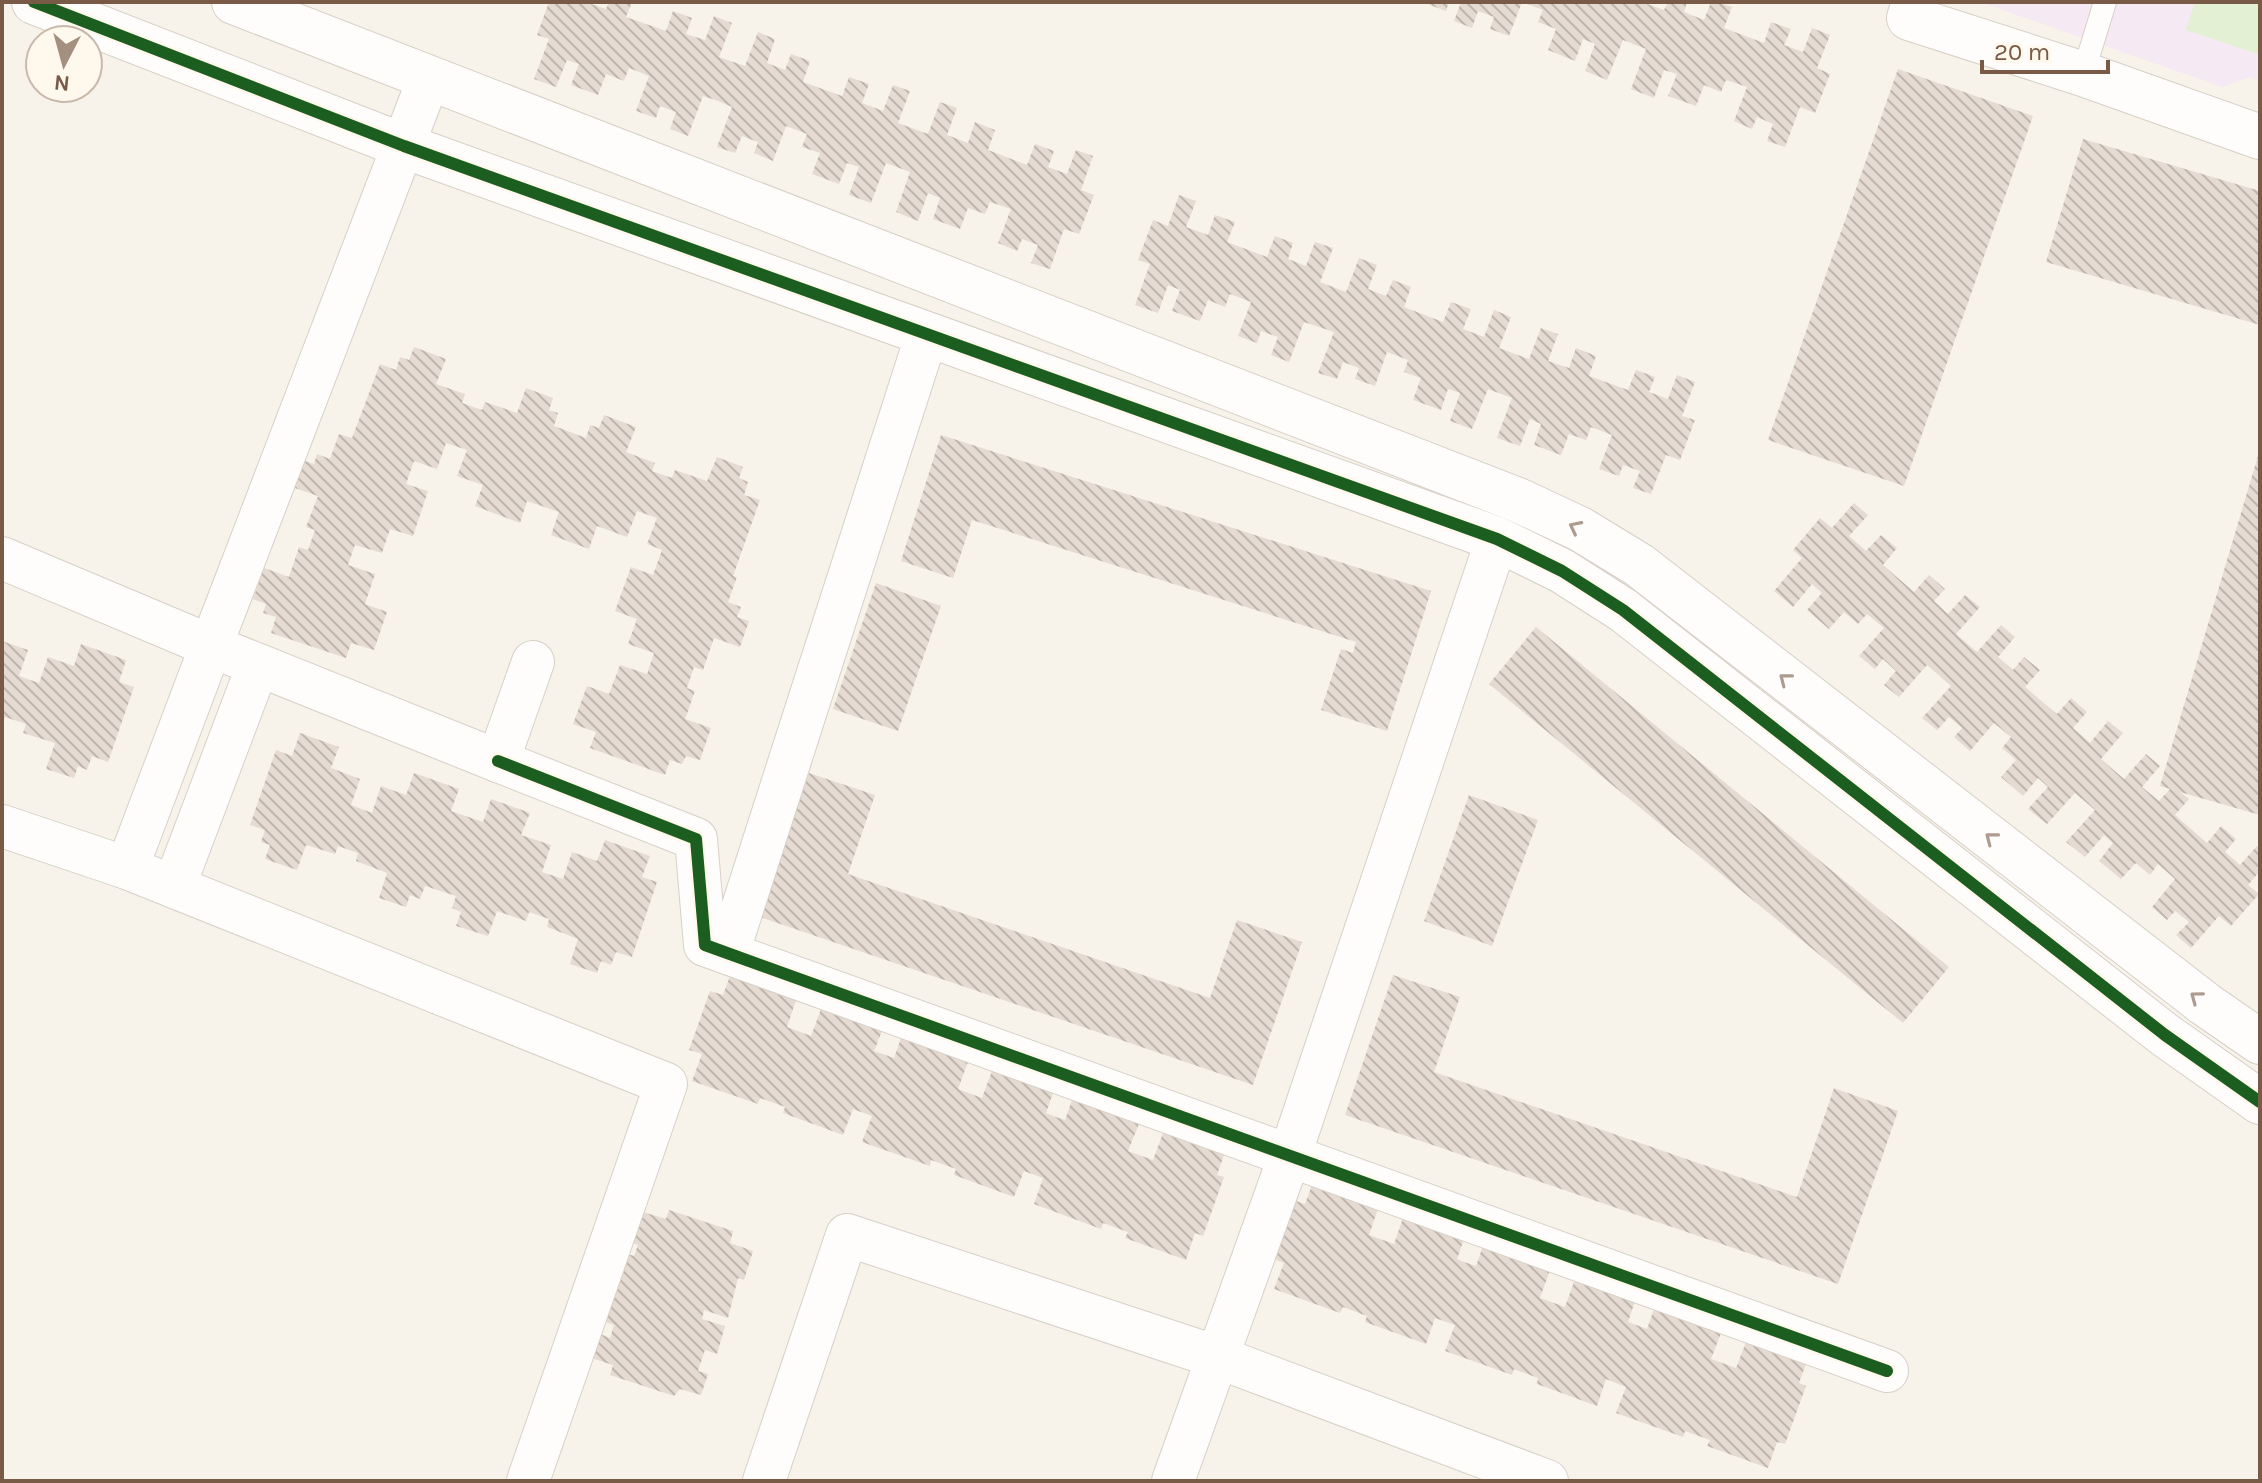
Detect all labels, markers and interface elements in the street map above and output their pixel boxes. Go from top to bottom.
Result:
north arrow [24,24,104,104]
scale bar [1982,24,2108,74]
text: 20 m [1994,38,2050,66]
text: N [53,69,71,97]
one-way arrow [1568,521,1583,536]
one-way arrow [1779,674,1794,688]
one-way arrow [1985,834,2000,848]
one-way arrow [2190,993,2205,1007]

